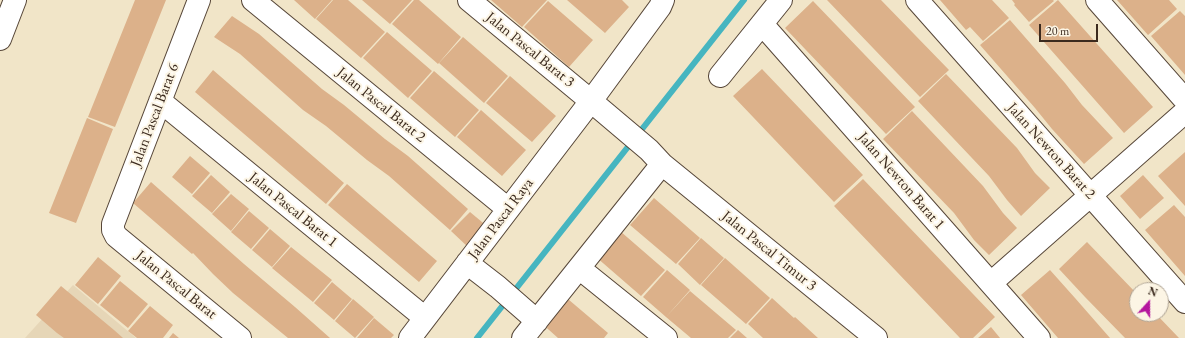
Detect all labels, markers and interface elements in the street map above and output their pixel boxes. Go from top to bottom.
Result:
street label: Jalan Pascal Barat 3 [482,9,578,91]
scale bar [1041,16,1100,42]
text: 20 m [1046,23,1069,39]
street label: Jalan Pascal Barat 6 [127,61,183,169]
street label: Jalan Pascal Barat 2 [333,64,429,146]
street label: Jalan Newton Barat 2 [1003,99,1099,203]
street label: Jalan Newton Barat 1 [854,129,948,233]
street label: Jalan Pascal Barat 1 [245,169,341,251]
street label: Jalan Pascal Raya [465,175,537,263]
street label: Jalan Pascal Timur 3 [718,207,820,295]
street label: Jalan Pascal Barat [132,247,220,323]
north arrow [1129,282,1169,322]
text: N [1146,284,1160,300]

